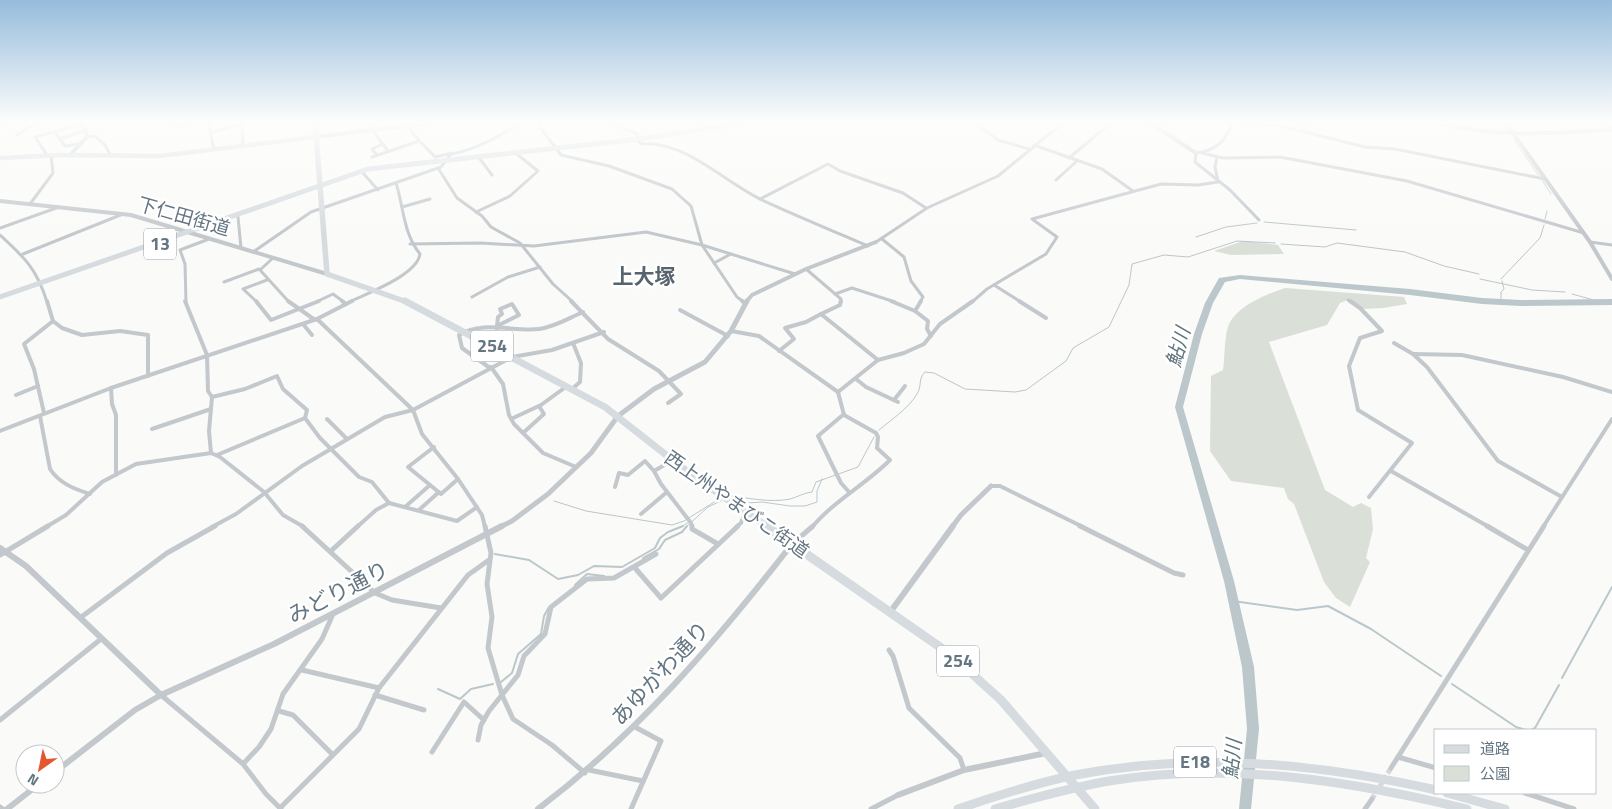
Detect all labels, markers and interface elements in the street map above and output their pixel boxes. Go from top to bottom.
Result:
street label: 下仁田街道 [134,188,234,243]
road number: 13 [144,228,176,260]
district label: 上大塚 [613,260,676,292]
water label: 鮎川 [1157,321,1198,370]
road number: 254 [471,331,513,362]
street label: 西上州やまびこ街道 [659,443,816,565]
street label: みどり通り [281,552,395,632]
street label: あゆがわ通り [603,613,717,733]
road number: 254 [937,646,979,676]
legend [1434,729,1597,794]
water label: 鮎川 [1214,735,1249,780]
text: 道路 [1480,737,1510,760]
north arrow [15,744,65,794]
road number: E18 [1174,746,1216,778]
text: 公園 [1480,762,1510,785]
text: N [23,769,42,792]

